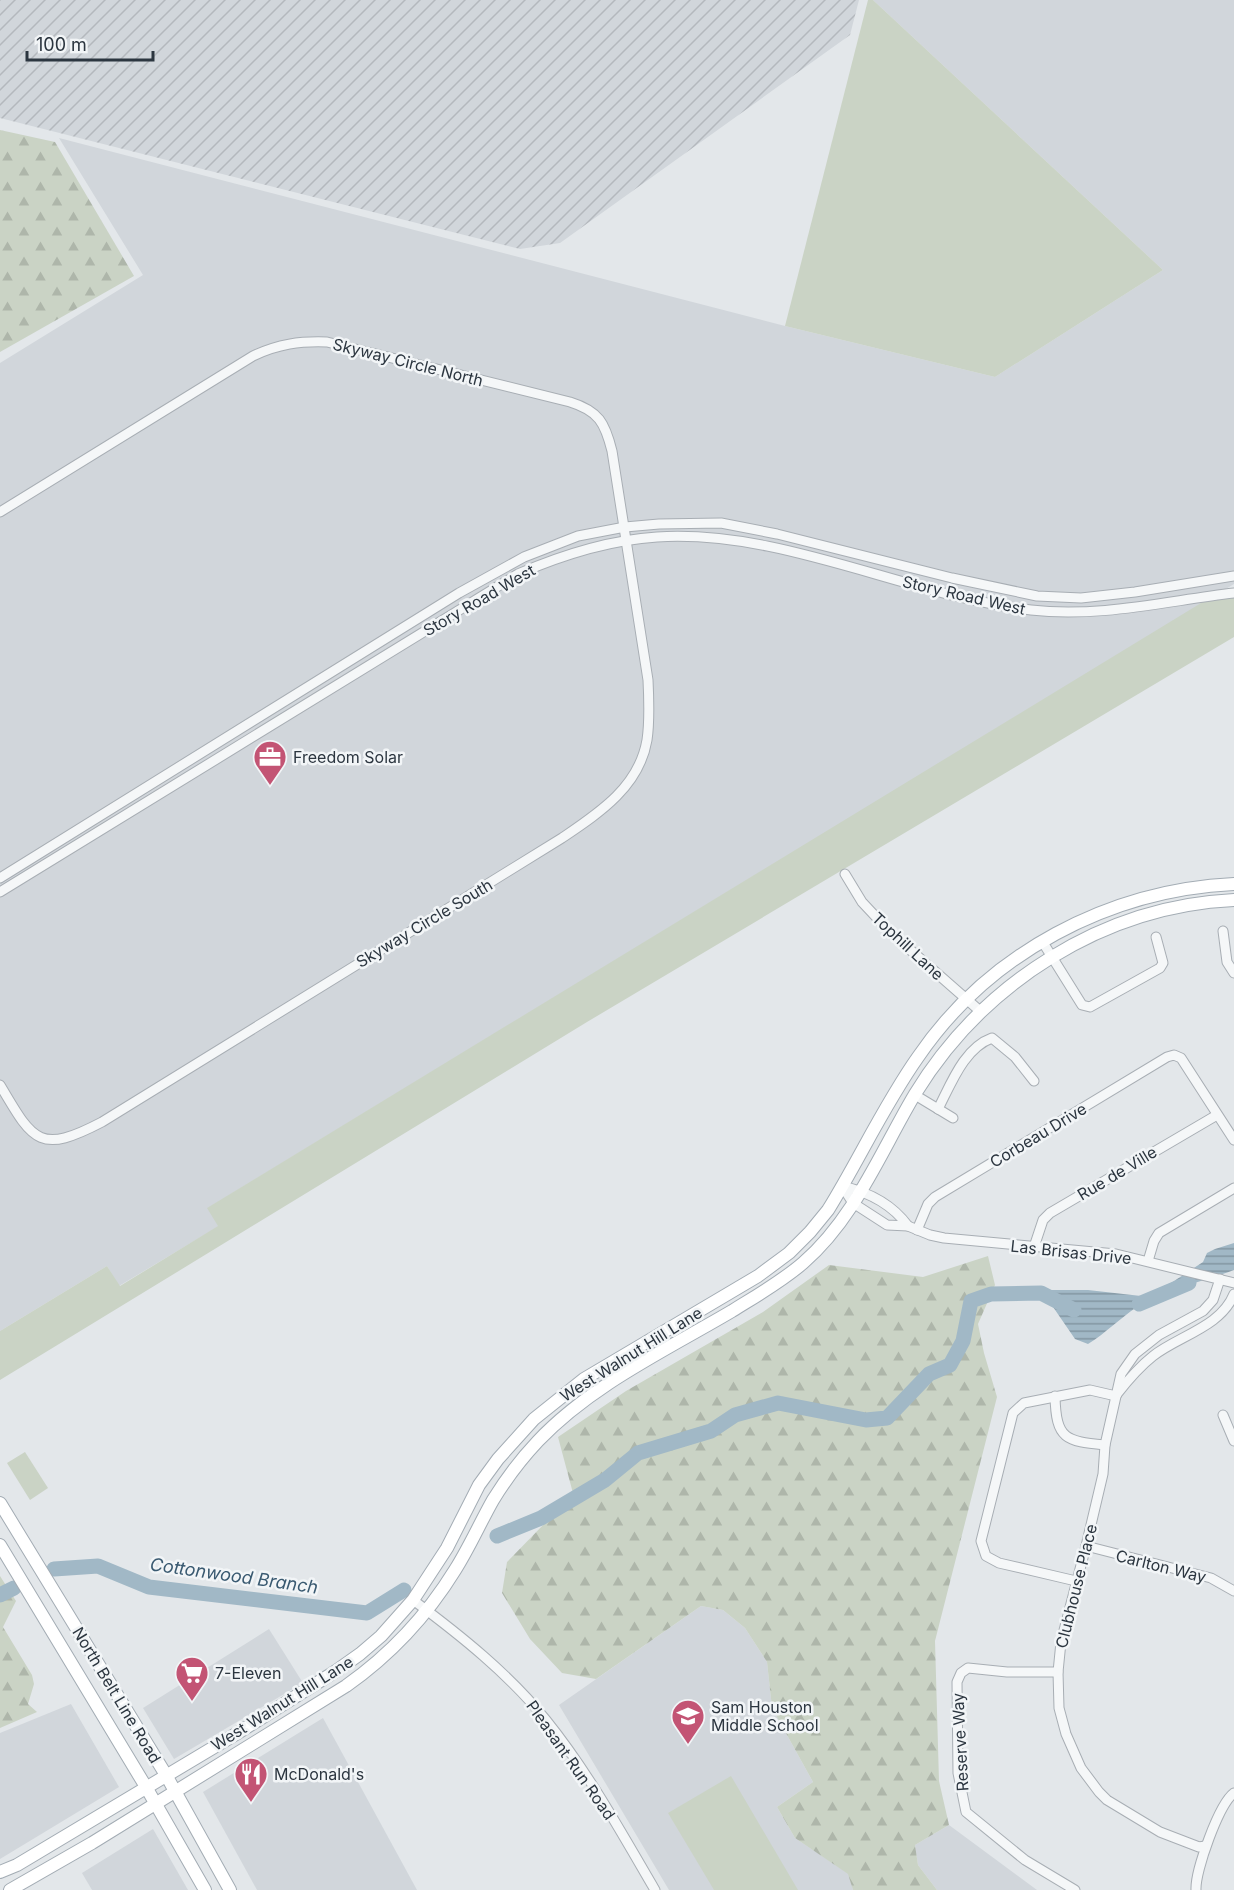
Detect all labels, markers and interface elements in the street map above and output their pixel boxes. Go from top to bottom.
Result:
scale bar [27,24,153,62]
text: 100 m [36,34,87,55]
street label: Skyway Circle North [331,334,485,390]
street label: Story Road West [420,560,538,640]
street label: Story Road West [900,571,1028,619]
office icon: Freedom Solar [252,739,288,786]
place label: Freedom Solar [293,747,403,767]
street label: Skyway Circle South [352,874,496,972]
street label: Tophill Lane [868,908,948,984]
street label: Corbeau Drive [986,1098,1090,1172]
street label: Rue de Ville [1074,1141,1160,1205]
street label: Las Brisas Drive [1009,1236,1133,1268]
street label: West Walnut Hill Lane [556,1302,706,1406]
street label: Clubhouse Place [1051,1522,1101,1650]
street label: Carlton Way [1114,1545,1208,1587]
water label: Cottonwood Branch [149,1553,319,1598]
street label: North Belt Line Road [68,1623,166,1767]
street label: West Walnut Hill Lane [207,1651,357,1755]
supermarket icon: 7-Eleven [174,1655,210,1702]
place label: 7-Eleven [215,1663,281,1683]
street label: Reserve Way [947,1692,973,1792]
street label: Pleasant Run Road [522,1696,620,1824]
place label: Sam Houston Middle School [711,1697,819,1735]
school or university icon: Sam Houston Middle School [670,1698,706,1745]
restaurant icon: McDonald's [233,1756,269,1803]
place label: McDonald's [274,1764,364,1784]

